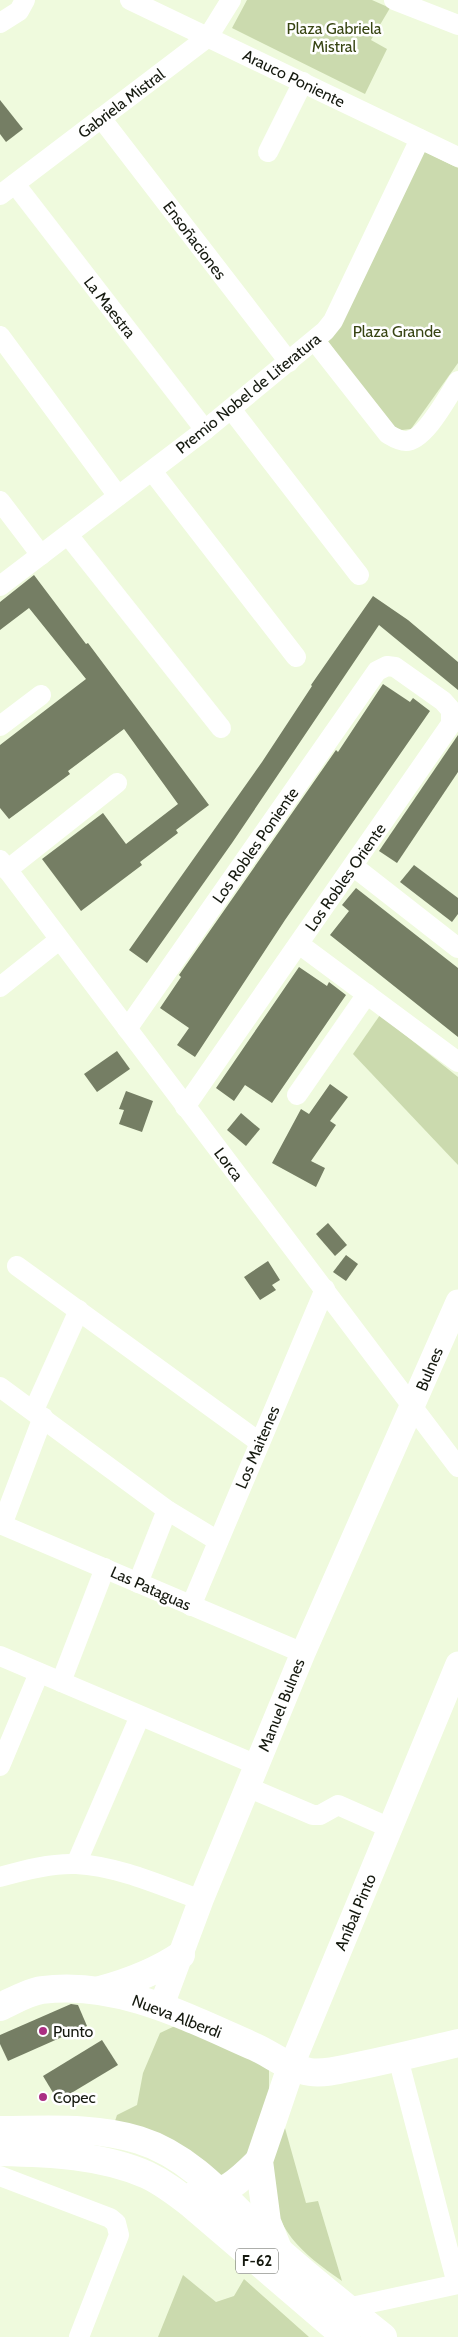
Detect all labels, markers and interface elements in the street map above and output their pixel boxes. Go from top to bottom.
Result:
park label: Plaza Gabriela Mistral [287,19,382,56]
street label: Arauco Poniente [240,46,348,111]
street label: Gabriela Mistral [74,64,169,142]
street label: Ensoñaciones [159,197,230,283]
street label: La Maestra [80,273,140,342]
park label: Plaza Grande [353,322,441,341]
street label: Premio Nobel de Literatura [172,329,325,458]
street label: Los Robles Poniente [208,784,302,907]
street label: Los Robles Oriente [301,820,390,935]
street label: Lorca [210,1144,247,1185]
street label: Bulnes [412,1344,447,1394]
street label: Los Maitenes [231,1403,284,1491]
street label: Las Pataguas [108,1562,194,1615]
street label: Manuel Bulnes [254,1655,309,1755]
street label: Aníbal Pinto [331,1871,380,1953]
street label: Nueva Alberdi [129,1991,224,2042]
place label: Punto [53,2022,94,2041]
marker: Punto [37,2025,49,2037]
place label: Copec [53,2088,96,2107]
marker: Copec [37,2091,49,2103]
road number: F-62 [236,2248,278,2274]

